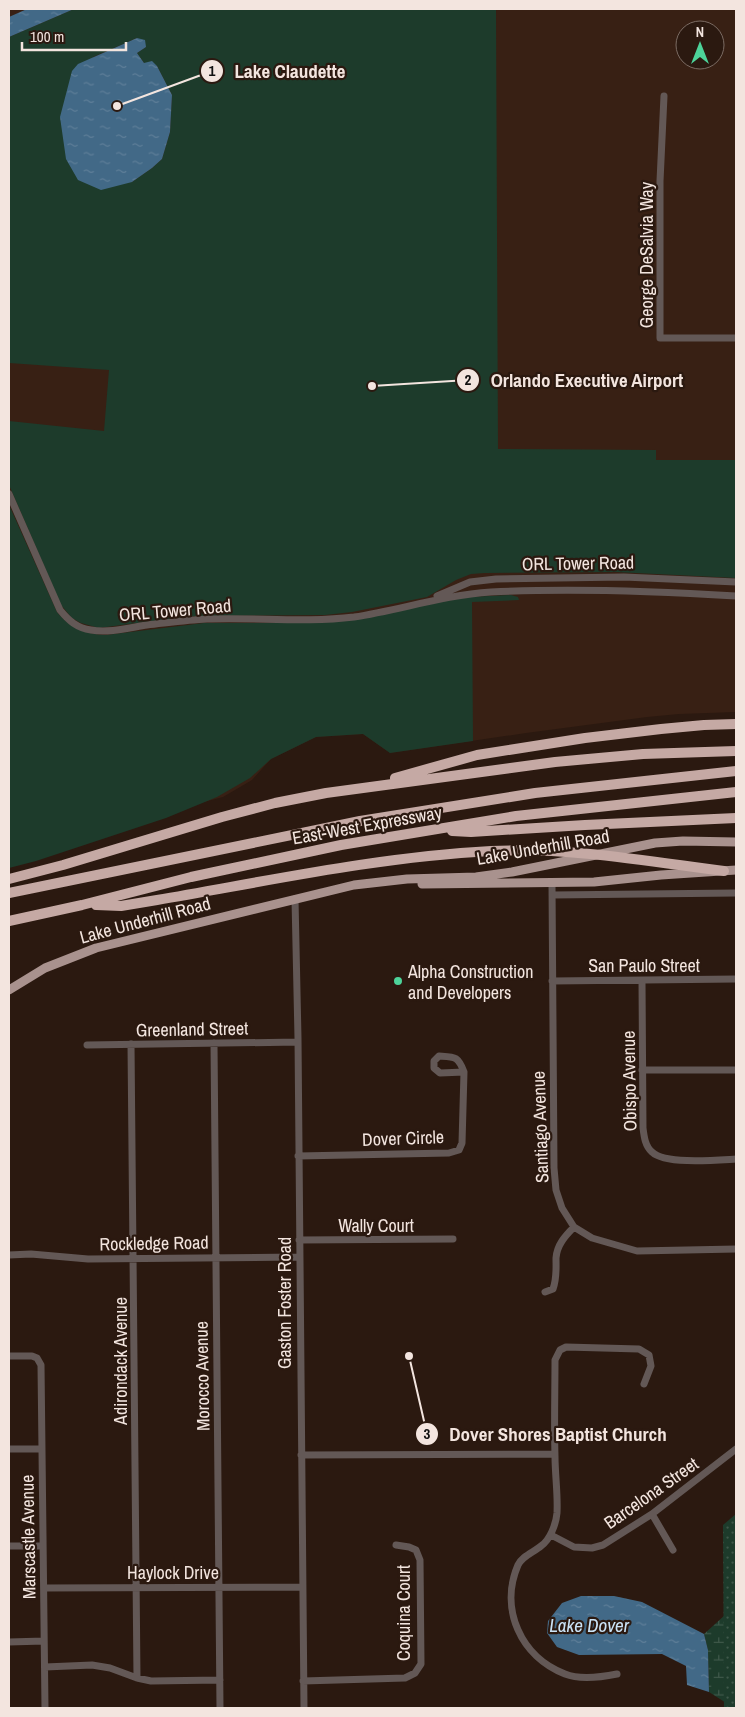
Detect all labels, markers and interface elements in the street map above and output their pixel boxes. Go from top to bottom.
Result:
scale bar [22,20,126,52]
north arrow [675,20,725,70]
text: N [696,23,704,41]
text: 100 m [30,26,64,47]
callout: Lake Claudette [200,54,356,88]
text: Lake Claudette [235,58,346,84]
text: 1 [209,60,216,81]
street label: George DeSalvia Way [634,181,659,328]
callout: Orlando Executive Airport [455,363,694,397]
text: Orlando Executive Airport [491,367,683,393]
text: 2 [465,369,472,390]
street label: ORL Tower Road [522,550,634,576]
street label: ORL Tower Road [118,593,232,627]
street label: East-West Expressway [290,799,444,850]
street label: Lake Underhill Road [475,823,611,871]
street label: Lake Underhill Road [77,891,213,949]
street label: San Paulo Street [588,953,700,978]
place label: Alpha Construction and Developers [407,959,534,1005]
marker: Alpha Construction and Developers [392,975,404,987]
street label: Greenland Street [136,1016,248,1042]
street label: Obispo Avenue [616,1030,642,1132]
street label: Santiago Avenue [526,1070,554,1184]
street label: Dover Circle [362,1124,444,1152]
street label: Wally Court [338,1213,414,1238]
street label: Rockledge Road [99,1230,209,1256]
street label: Gaston Foster Road [272,1237,297,1369]
street label: Adirondack Avenue [108,1297,133,1426]
street label: Morocco Avenue [189,1321,215,1431]
callout: Dover Shores Baptist Church [415,1417,677,1451]
text: Dover Shores Baptist Church [449,1421,667,1447]
text: 3 [424,1423,431,1444]
street label: Barcelona Street [599,1451,703,1535]
street label: Marscastle Avenue [14,1475,42,1599]
street label: Haylock Drive [127,1560,219,1585]
street label: Coquina Court [391,1565,416,1661]
water label: Lake Dover [549,1612,630,1638]

